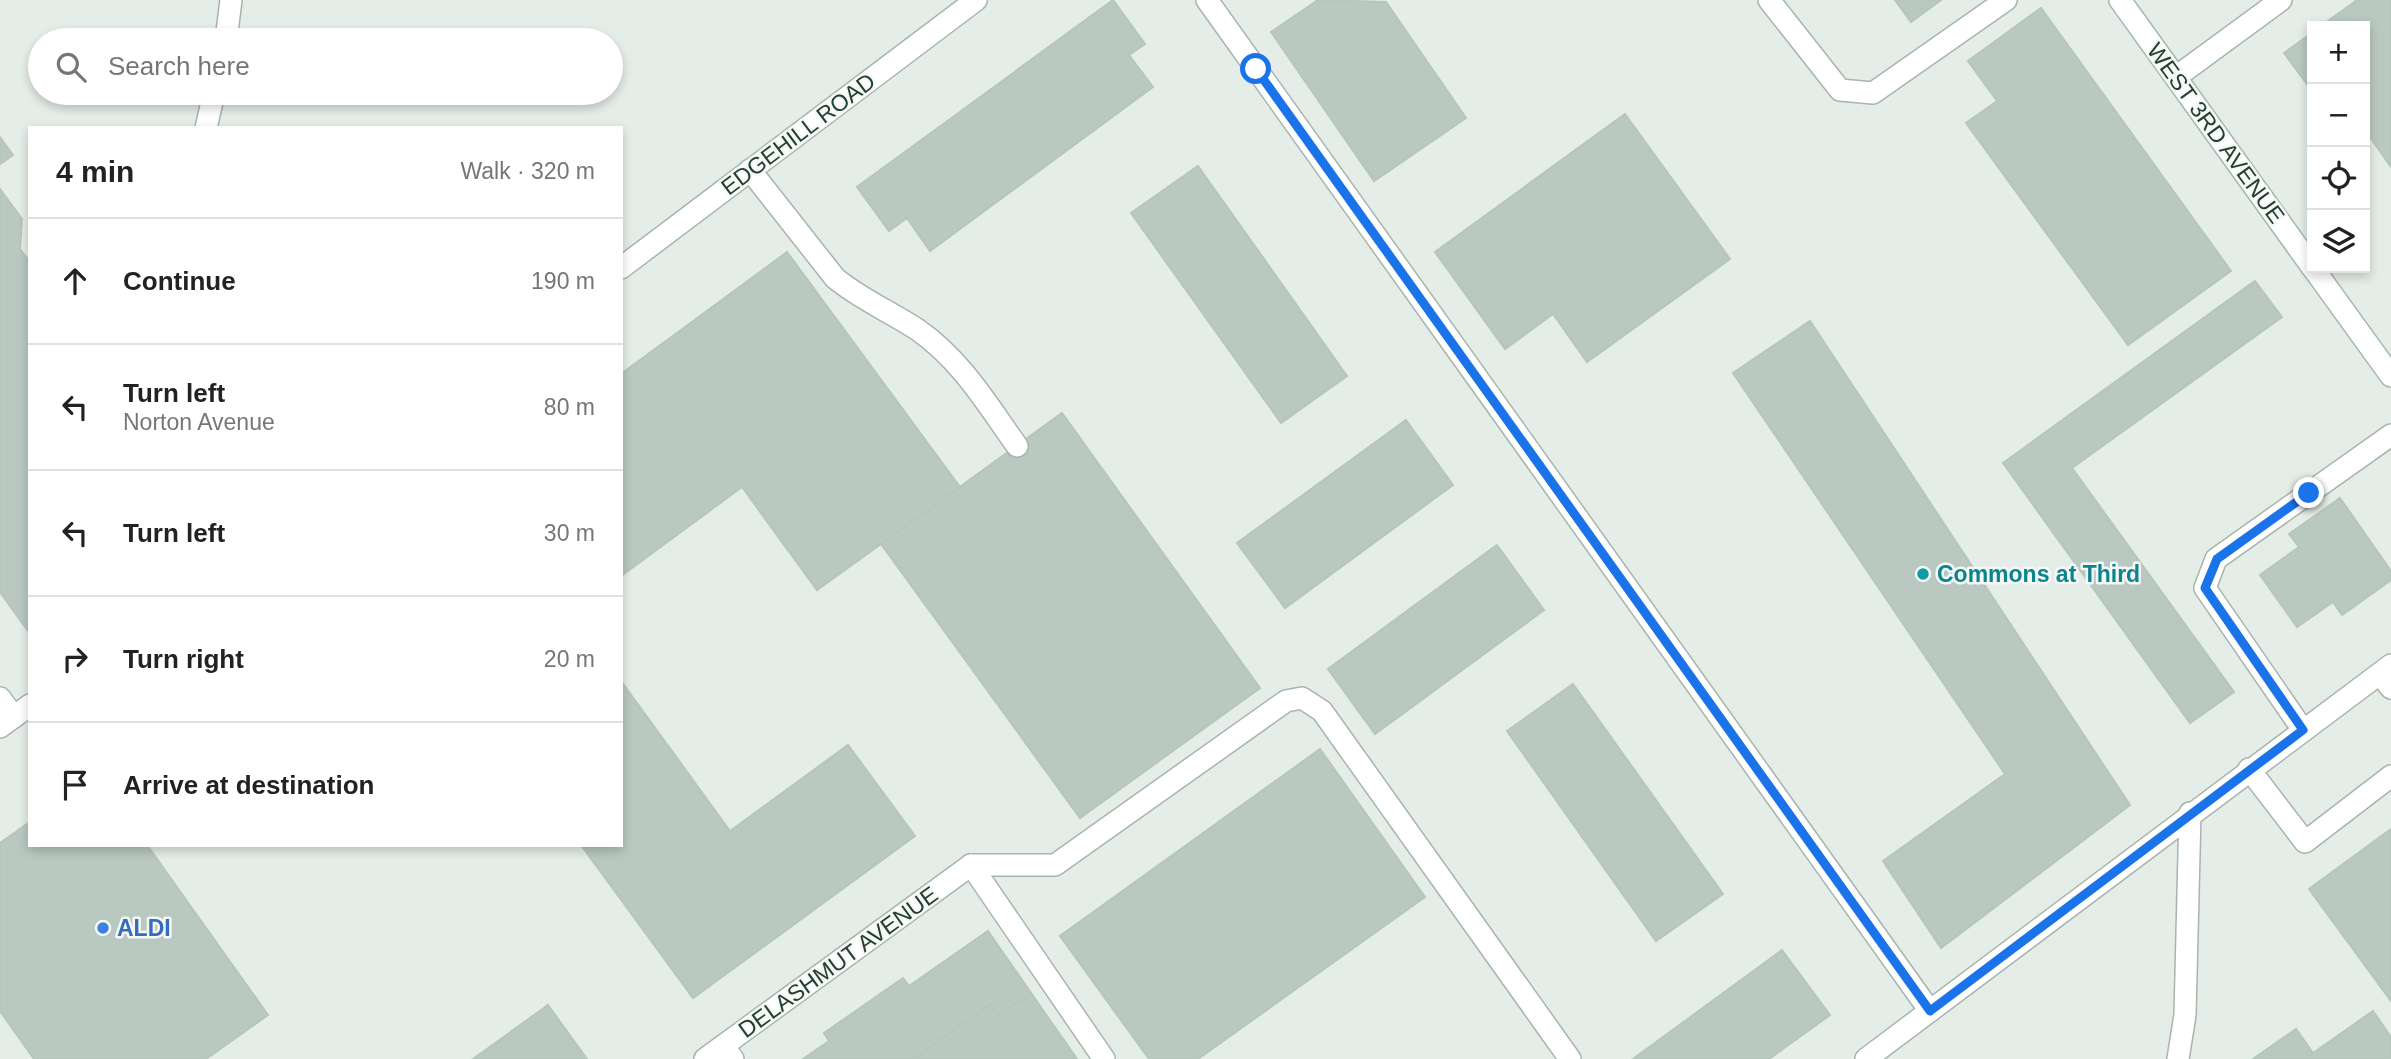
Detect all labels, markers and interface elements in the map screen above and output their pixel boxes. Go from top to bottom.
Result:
map controls [2307,21,2370,273]
button: + [2307,21,2370,84]
search box [28,28,623,105]
street label: WEST 3RD AVENUE [2142,38,2290,228]
icon: search [52,48,90,86]
text: Search here [108,51,250,81]
route start [1240,53,1271,84]
street label: EDGEHILL ROAD [716,68,880,200]
button: − [2307,84,2370,147]
button: locate [2307,147,2370,210]
text: 4 min [56,155,134,188]
text: Walk · 320 m [460,158,595,184]
button: layers [2307,210,2370,273]
icon: ahead [56,262,94,300]
text: Continue [123,266,236,296]
text: 190 m [531,268,595,294]
text: Turn left [123,378,225,408]
icon: left [56,388,94,426]
text: 80 m [544,394,595,420]
text: Norton Avenue [123,409,275,435]
route end [2293,477,2324,508]
icon: left [56,514,94,552]
text: Turn left [123,518,225,548]
text: 30 m [544,520,595,546]
place label: Commons at Third [1937,561,2140,587]
marker: Commons at Third [1915,566,1931,582]
icon: right [56,640,94,678]
text: Turn right [123,644,244,674]
text: 20 m [544,646,595,672]
icon: arrive [56,766,94,804]
text: Arrive at destination [123,770,374,800]
street label: DELASHMUT AVENUE [734,881,942,1043]
place label: ALDI [117,915,171,941]
marker: ALDI [95,920,111,936]

